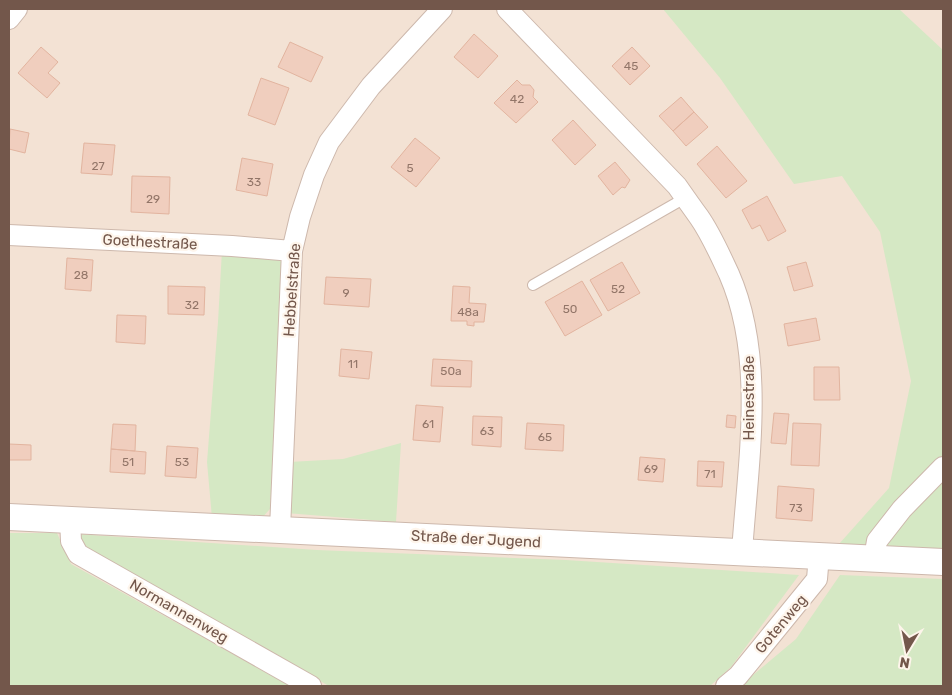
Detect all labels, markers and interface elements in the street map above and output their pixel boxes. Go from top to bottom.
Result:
house number: 45 [624,59,638,73]
house number: 42 [510,92,524,106]
house number: 27 [91,159,105,173]
house number: 5 [406,161,414,175]
house number: 33 [247,175,261,189]
house number: 29 [146,192,160,206]
street label: Goethestraße [102,231,198,253]
street label: Hebbelstraße [280,243,304,337]
house number: 28 [74,268,88,282]
house number: 52 [611,282,625,296]
house number: 9 [342,286,350,300]
house number: 32 [185,298,199,312]
house number: 50 [563,302,577,316]
house number: 48a [457,305,479,319]
street label: Heinestraße [740,356,758,440]
house number: 11 [348,357,358,371]
house number: 50a [440,364,462,378]
house number: 61 [422,417,434,431]
house number: 63 [480,424,494,438]
house number: 65 [538,430,552,444]
house number: 51 [122,455,134,469]
house number: 53 [175,455,189,469]
house number: 69 [644,462,658,476]
house number: 71 [704,467,716,481]
house number: 73 [789,501,803,515]
street label: Straße der Jugend [411,527,541,551]
street label: Normannenweg [126,575,232,647]
street label: Gotenweg [751,591,811,657]
north arrow [882,625,932,675]
text: N [898,653,911,672]

